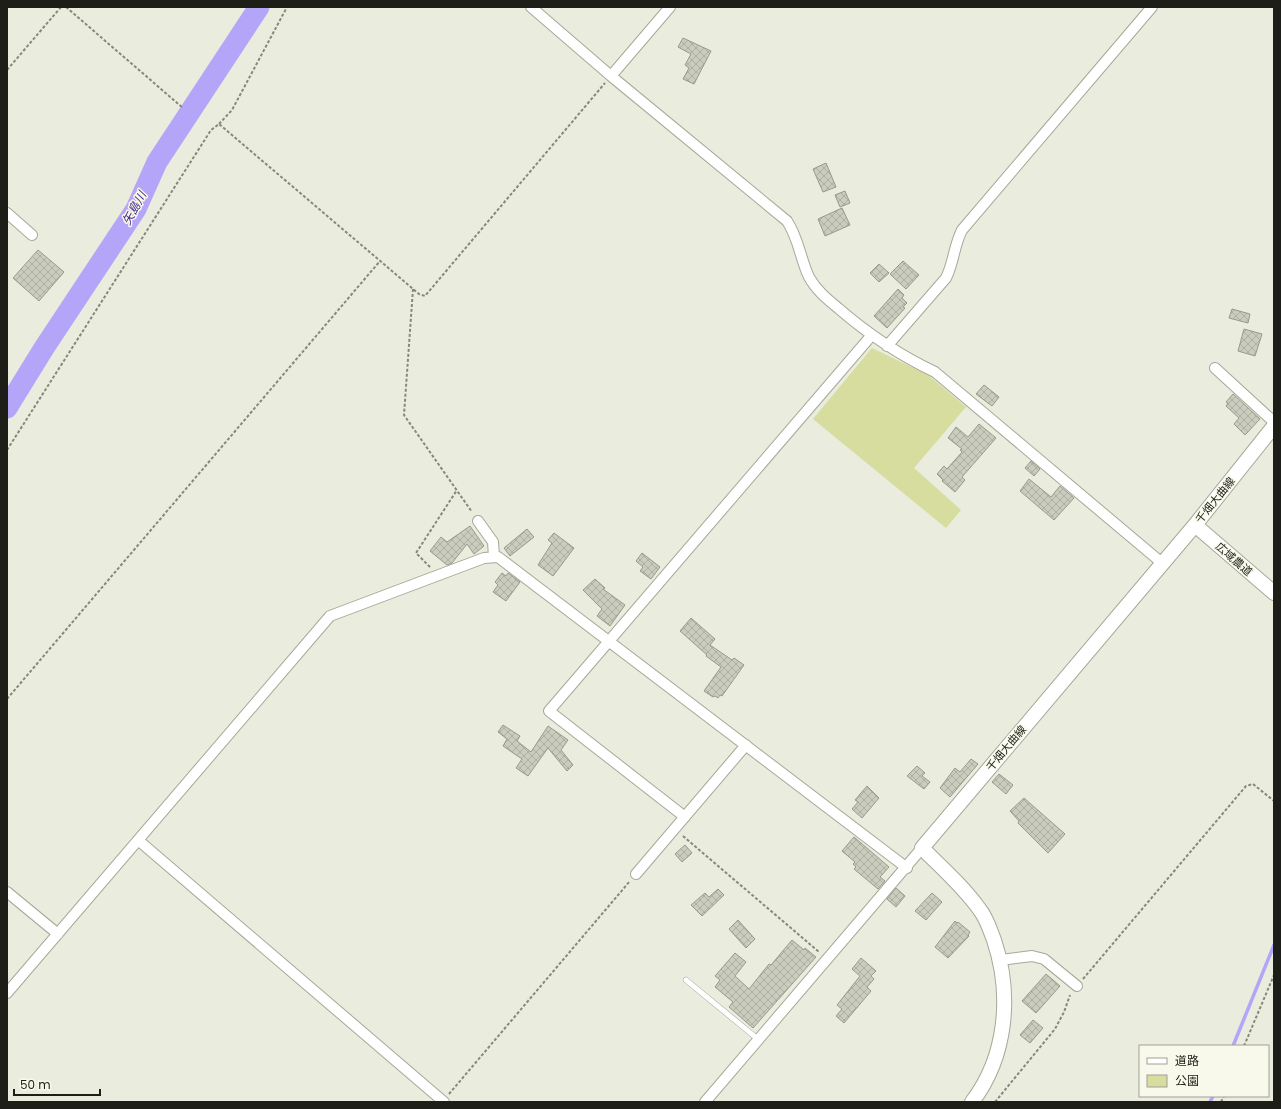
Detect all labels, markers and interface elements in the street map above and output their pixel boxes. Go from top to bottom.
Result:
water label: 矢島川 [118,186,151,228]
street label: 千畑大曲線 [1191,474,1239,526]
street label: 広域農道 [1212,539,1256,579]
street label: 千畑大曲線 [982,722,1030,774]
legend [1139,1045,1269,1097]
text: 道路 [1175,1052,1199,1069]
scale bar [14,1071,100,1097]
text: 公園 [1175,1072,1199,1089]
text: 50 m [20,1076,51,1093]

